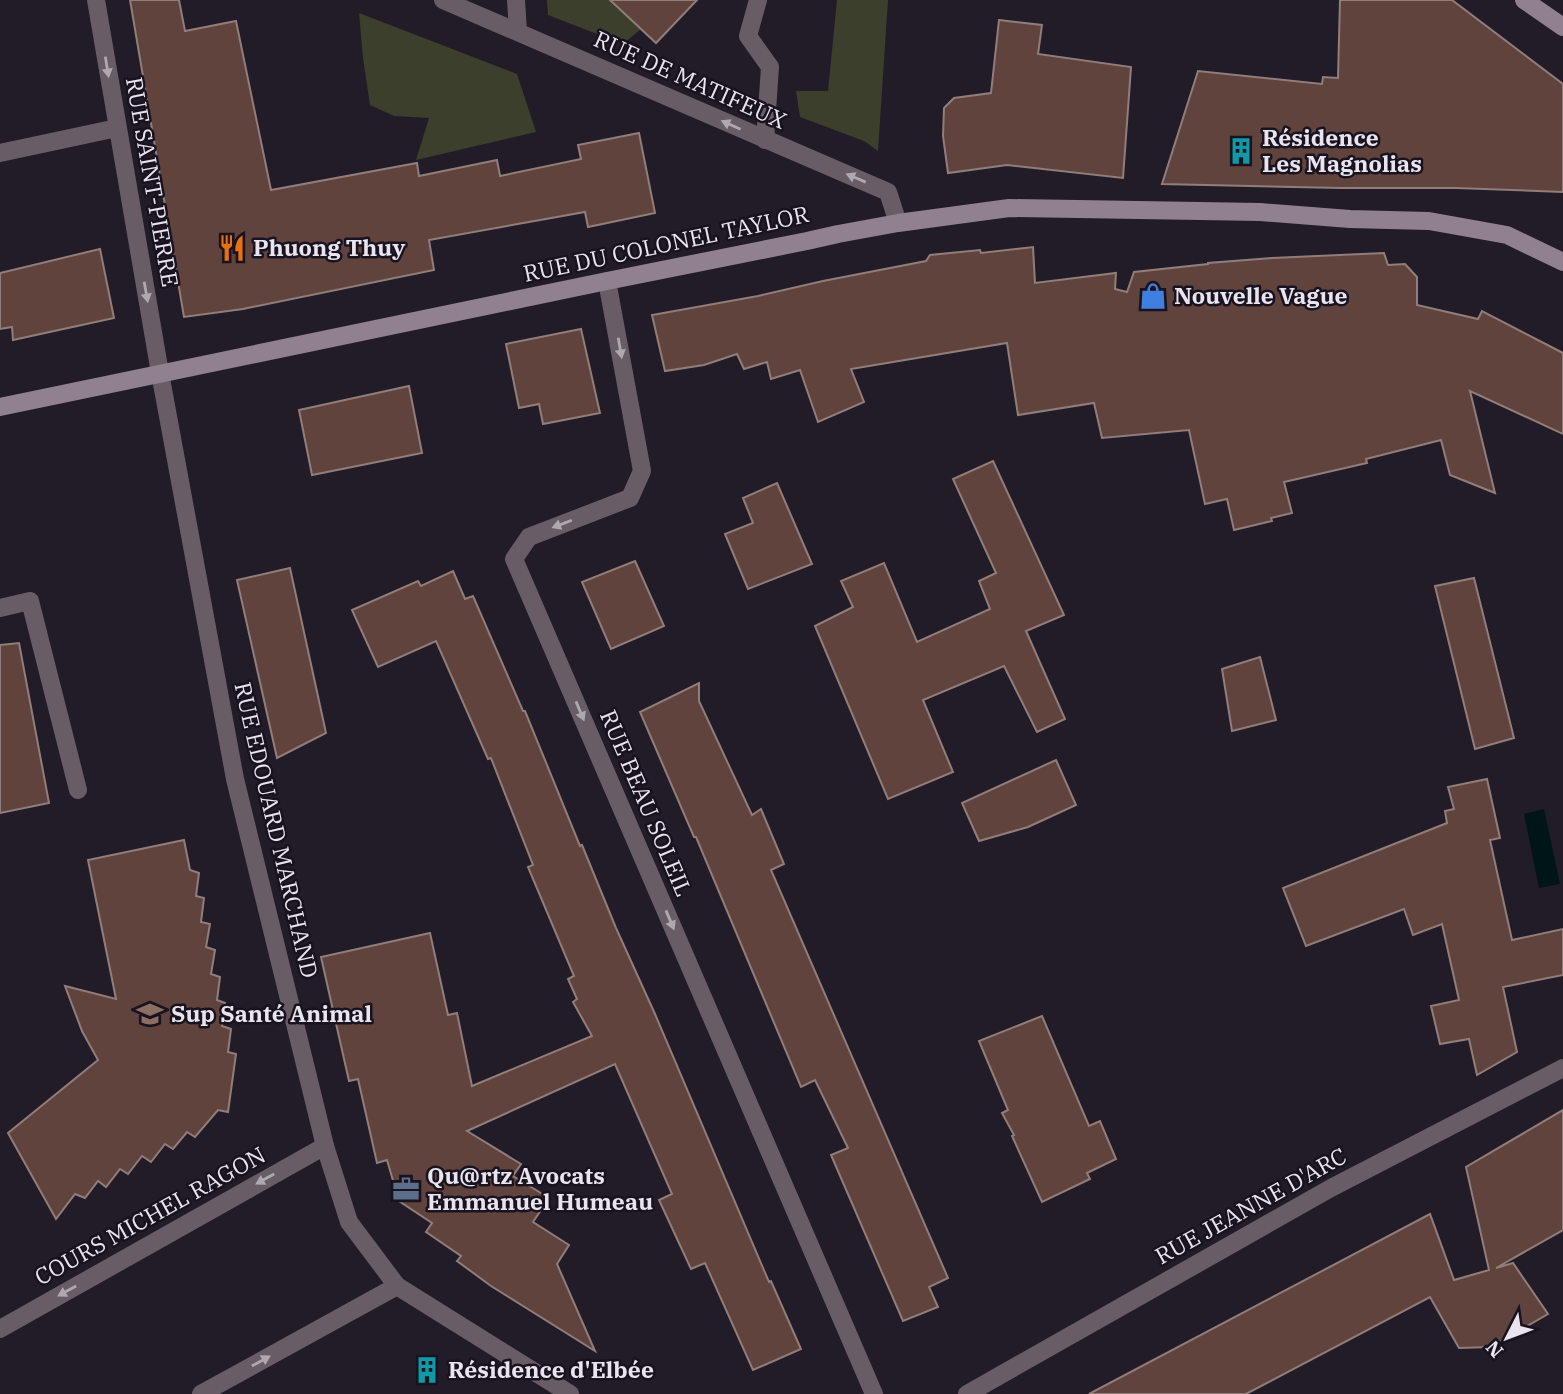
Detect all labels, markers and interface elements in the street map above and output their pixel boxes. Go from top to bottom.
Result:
street label: RUE DE MATIFEUX [590,23,791,135]
one-way arrow [102,56,113,78]
street label: RUE SAINT-PIERRE [120,74,186,289]
one-way arrow [721,119,742,130]
place label: Résidence Les Magnolias [1262,122,1422,178]
building icon: Résidence Les Magnolias [1226,136,1256,166]
one-way arrow [846,172,866,184]
street label: RUE DU COLONEL TAYLOR [520,198,812,288]
place label: Phuong Thuy [253,232,405,262]
restaurant icon: Phuong Thuy [217,233,247,263]
place label: Nouvelle Vague [1174,280,1348,310]
one-way arrow [141,281,152,303]
shop icon: Nouvelle Vague [1138,281,1168,311]
one-way arrow [615,337,626,359]
one-way arrow [551,519,572,530]
street label: RUE EDOUARD MARCHAND [228,679,326,981]
one-way arrow [574,701,585,722]
street label: RUE BEAU SOLEIL [594,705,700,900]
one-way arrow [664,910,675,931]
place label: Sup Santé Animal [171,998,372,1028]
school or university icon: Sup Santé Animal [135,999,165,1029]
street label: COURS MICHEL RAGON [29,1139,270,1291]
street label: RUE JEANNE D'ARC [1149,1140,1352,1270]
place label: Qu@rtz Avocats Emmanuel Humeau [427,1160,653,1216]
one-way arrow [256,1173,275,1185]
office icon: Qu@rtz Avocats Emmanuel Humeau [391,1174,421,1204]
one-way arrow [58,1285,77,1297]
north arrow [1472,1303,1542,1373]
text: N [1480,1336,1508,1363]
place label: Résidence d'Elbée [448,1354,654,1384]
one-way arrow [251,1355,271,1367]
building icon: Résidence d'Elbée [412,1355,442,1385]

